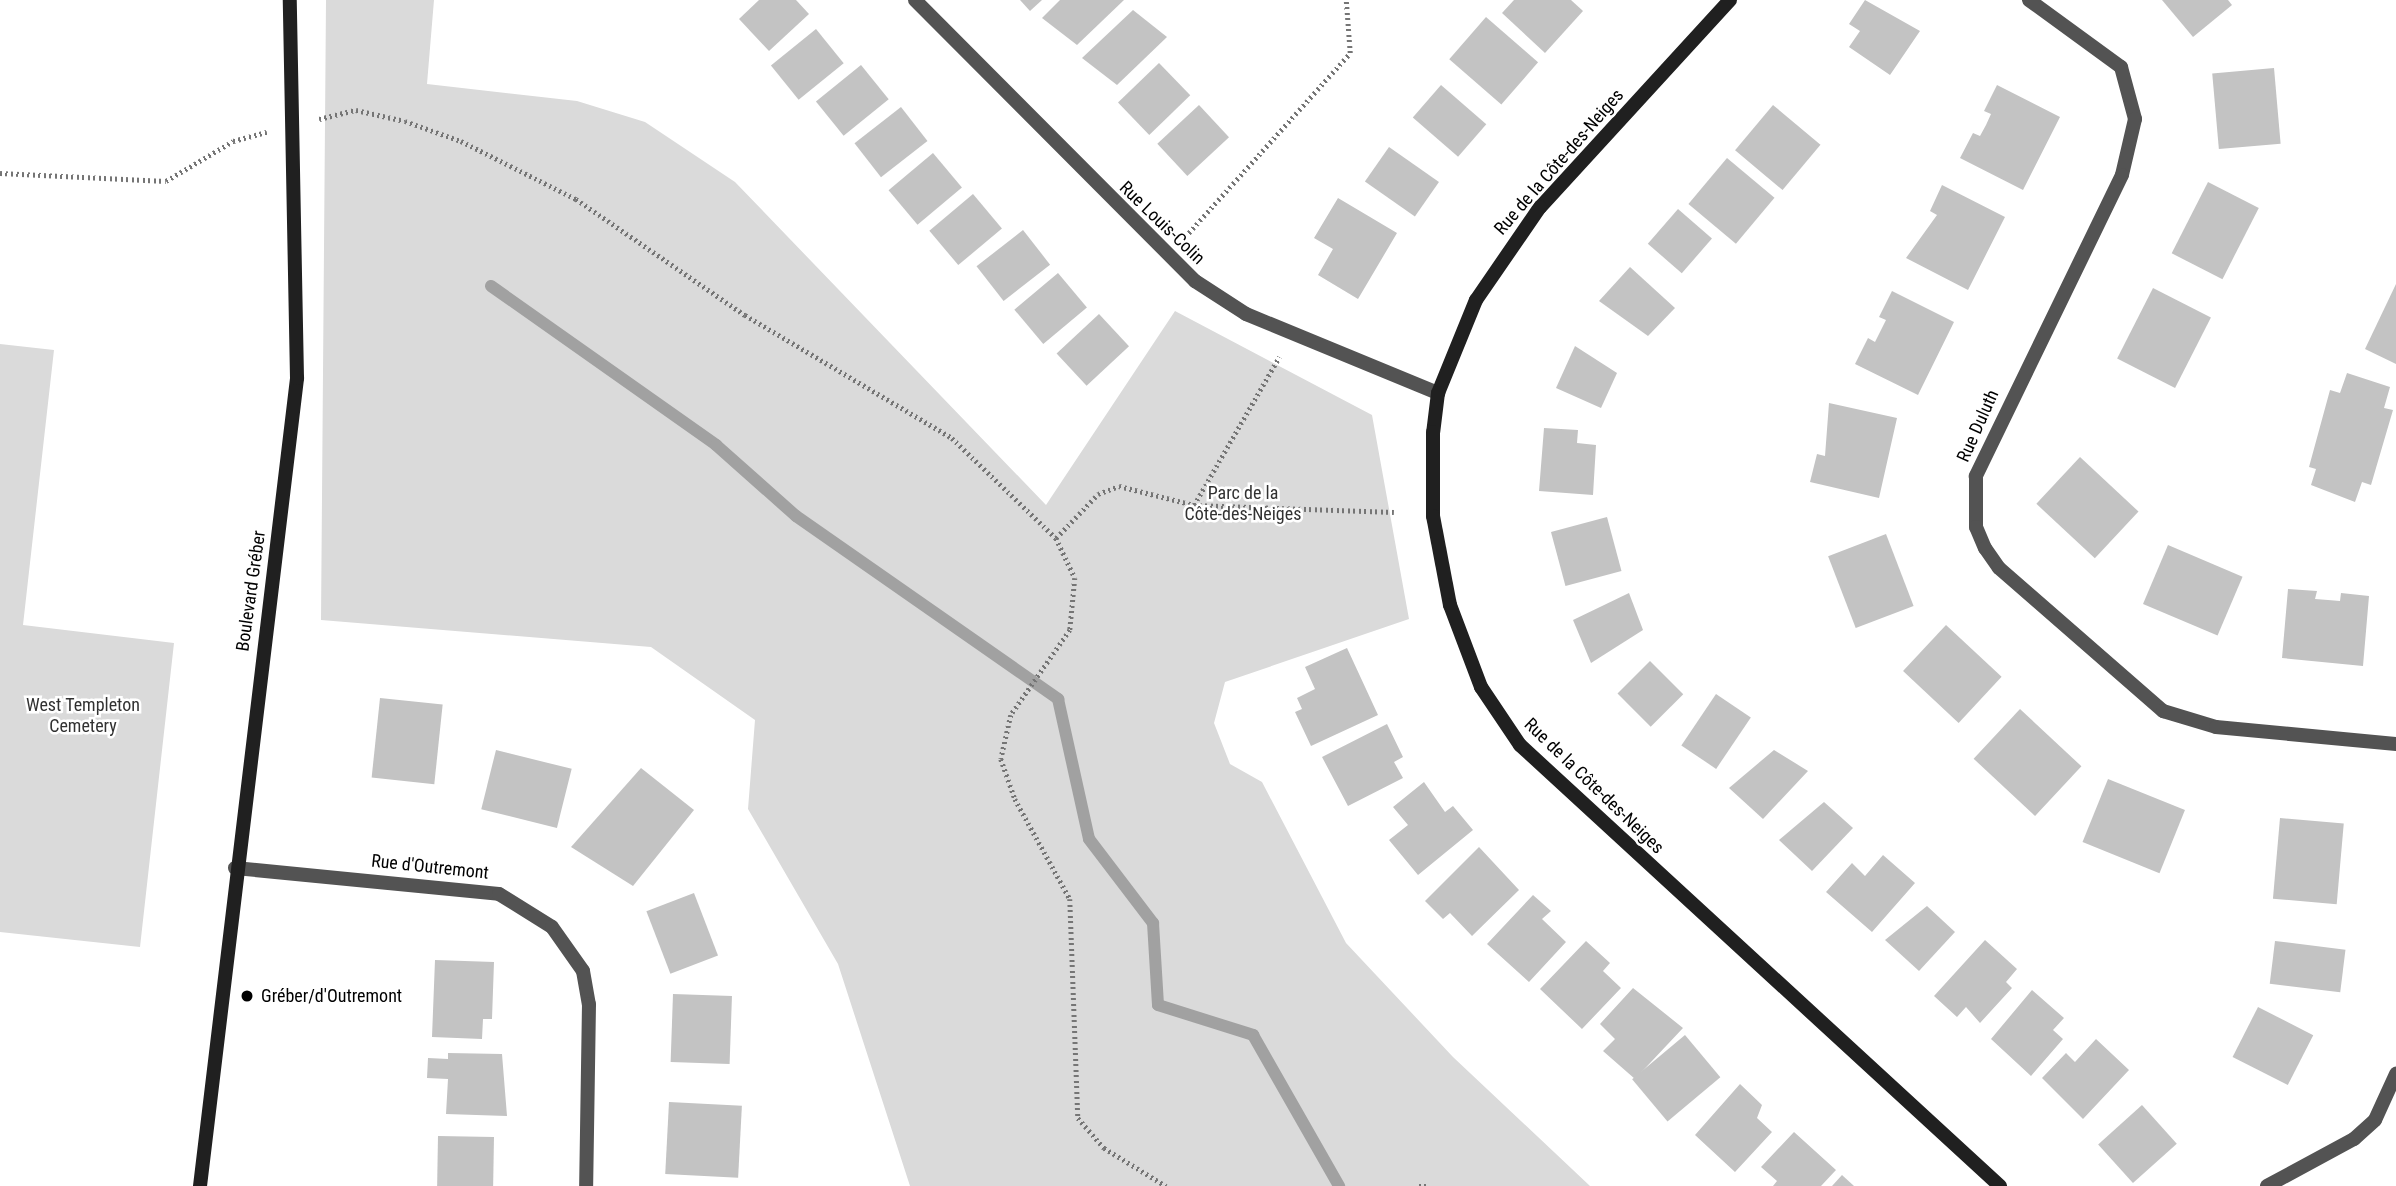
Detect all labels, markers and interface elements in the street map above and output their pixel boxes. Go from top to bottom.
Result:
street label: Rue de la Côte-des-Neiges [1490,85,1628,239]
street label: Rue Louis-Colin [1115,177,1209,269]
street label: Rue Duluth [1953,387,2003,465]
park label: Parc de la Côte-des-Neiges [1185,483,1301,526]
street label: Boulevard Gréber [232,529,270,653]
park label: West Templeton Cemetery [26,695,140,738]
street label: Rue de la Côte-des-Neiges [1520,714,1668,858]
street label: Rue d'Outremont [370,850,490,884]
place label: Gréber/d'Outremont [261,985,402,1007]
marker: Gréber/d'Outremont [239,988,255,1004]

